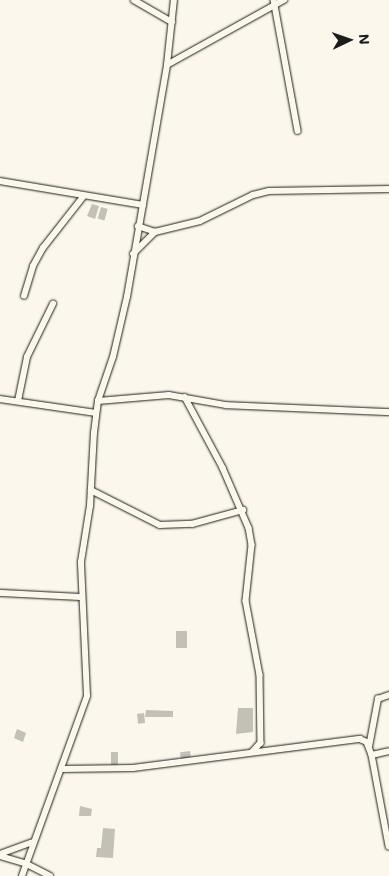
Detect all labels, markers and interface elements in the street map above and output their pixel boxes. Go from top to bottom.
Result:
north arrow [324,15,374,65]
text: N [355,33,374,45]

